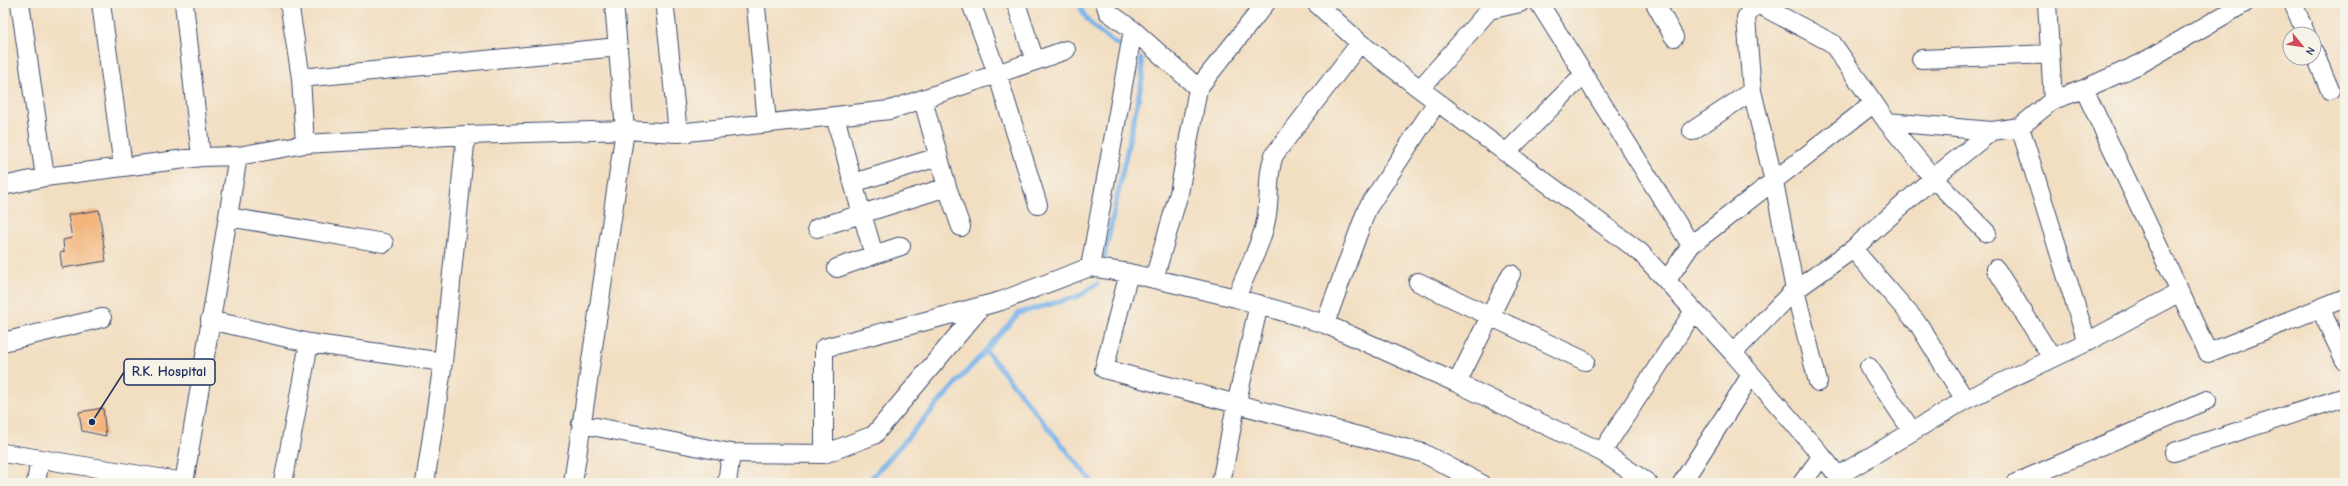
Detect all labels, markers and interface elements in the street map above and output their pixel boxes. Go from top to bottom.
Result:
north arrow [2282,26,2322,66]
text: N [2303,44,2318,57]
callout: R.K. Hospital [124,359,215,385]
text: R.K. Hospital [132,363,206,380]

